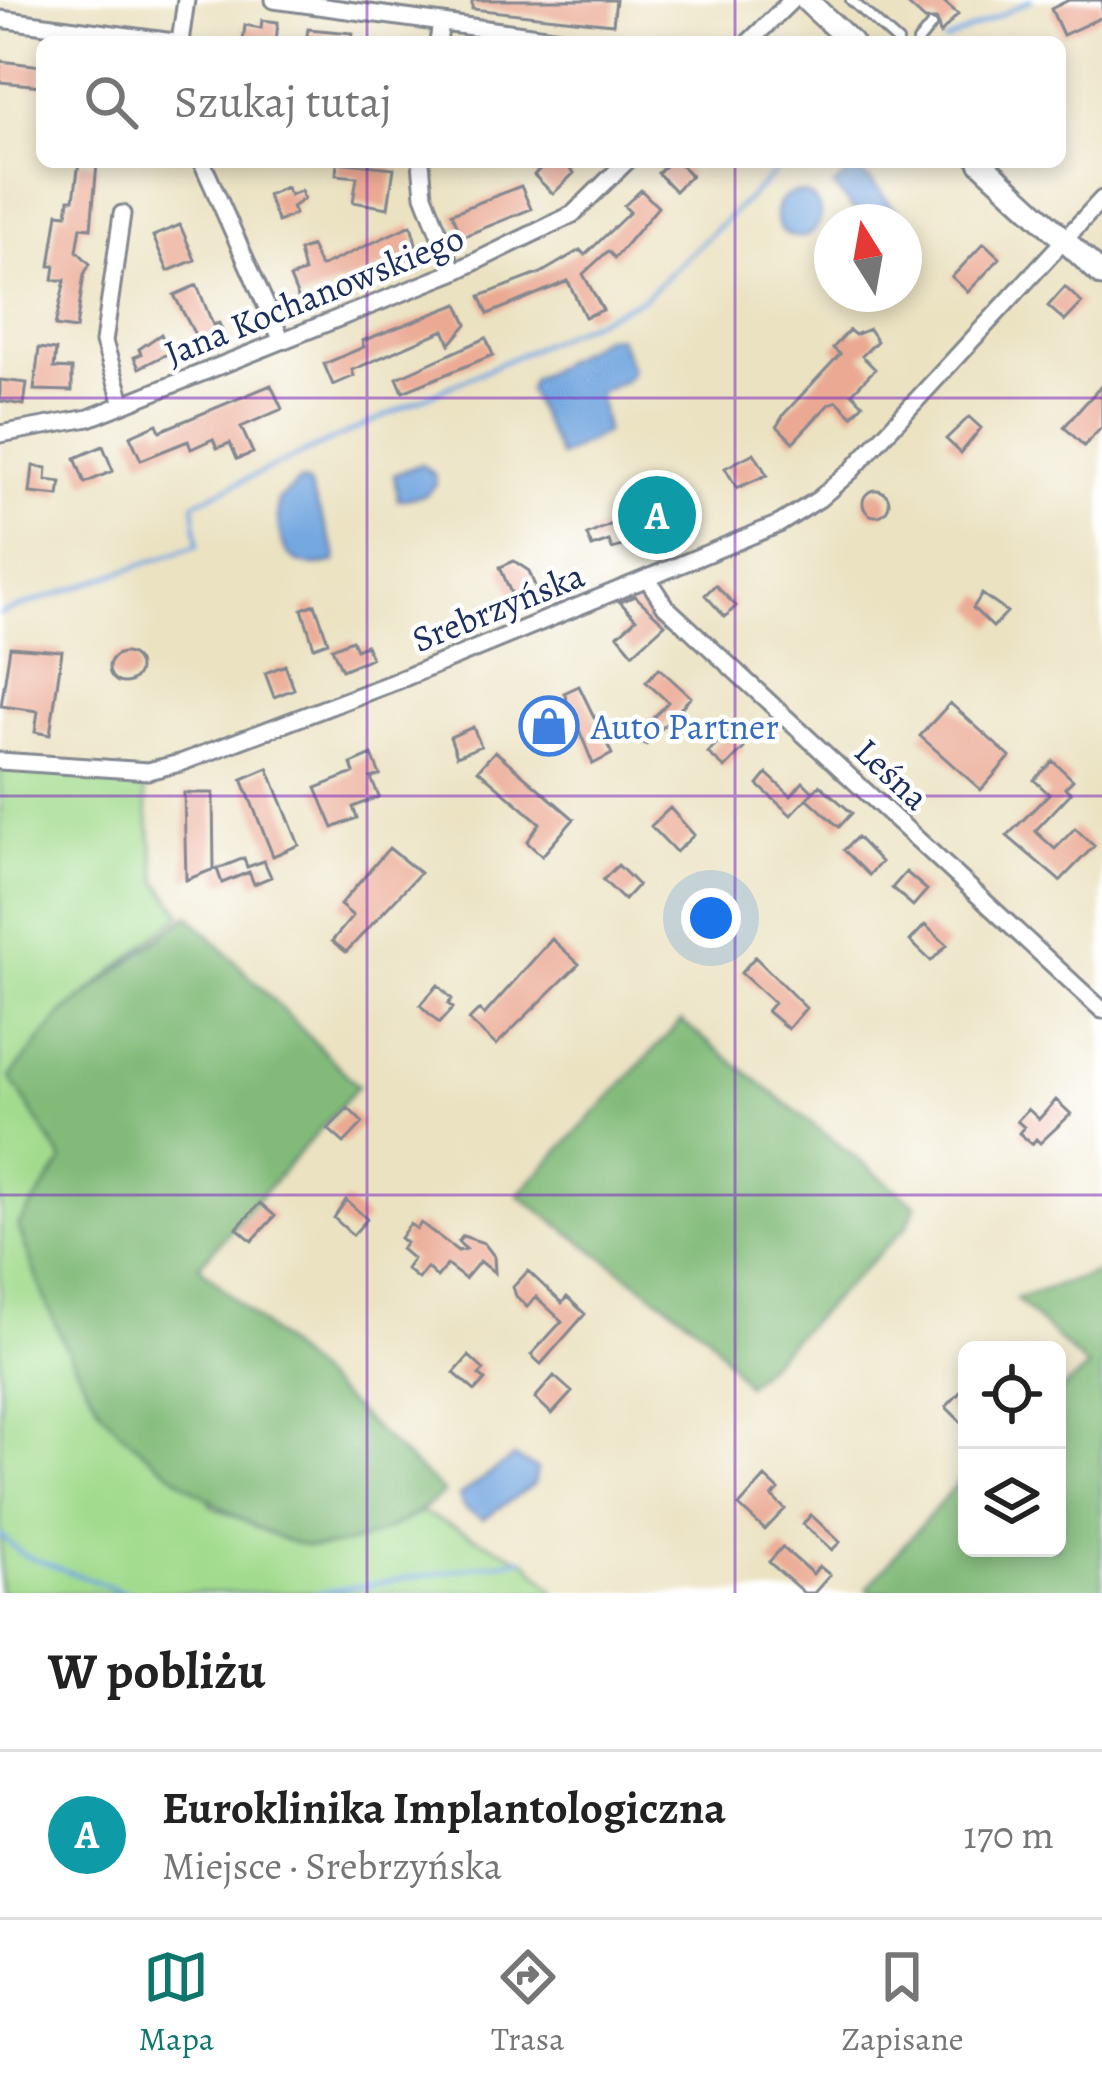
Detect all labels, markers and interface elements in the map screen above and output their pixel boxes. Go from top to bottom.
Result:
search box [36,36,1066,168]
icon: search [78,69,144,135]
text: Szukaj tutaj [174,71,392,133]
north arrow [814,204,922,312]
street label: Jana Kochanowskiego [157,213,471,377]
pin: A [618,470,696,560]
street label: Srebrzyńska [405,550,592,664]
shop icon: Auto Partner [518,695,580,757]
place label: Auto Partner [590,702,779,751]
street label: Leśna [844,727,940,821]
your location [681,888,741,948]
map controls [958,1341,1066,1557]
button: locate [958,1341,1066,1449]
button: layers [958,1449,1066,1557]
text: W pobliżu [48,1636,265,1706]
text: Euroklinika Implantologiczna [162,1777,726,1839]
text: A [75,1808,99,1861]
text: 170 m [963,1808,1054,1861]
text: Miejsce · Srebrzyńska [162,1839,502,1892]
tab: Mapa [138,1944,214,2061]
tab: Trasa [491,1944,564,2061]
tab: Zapisane [841,1944,964,2061]

